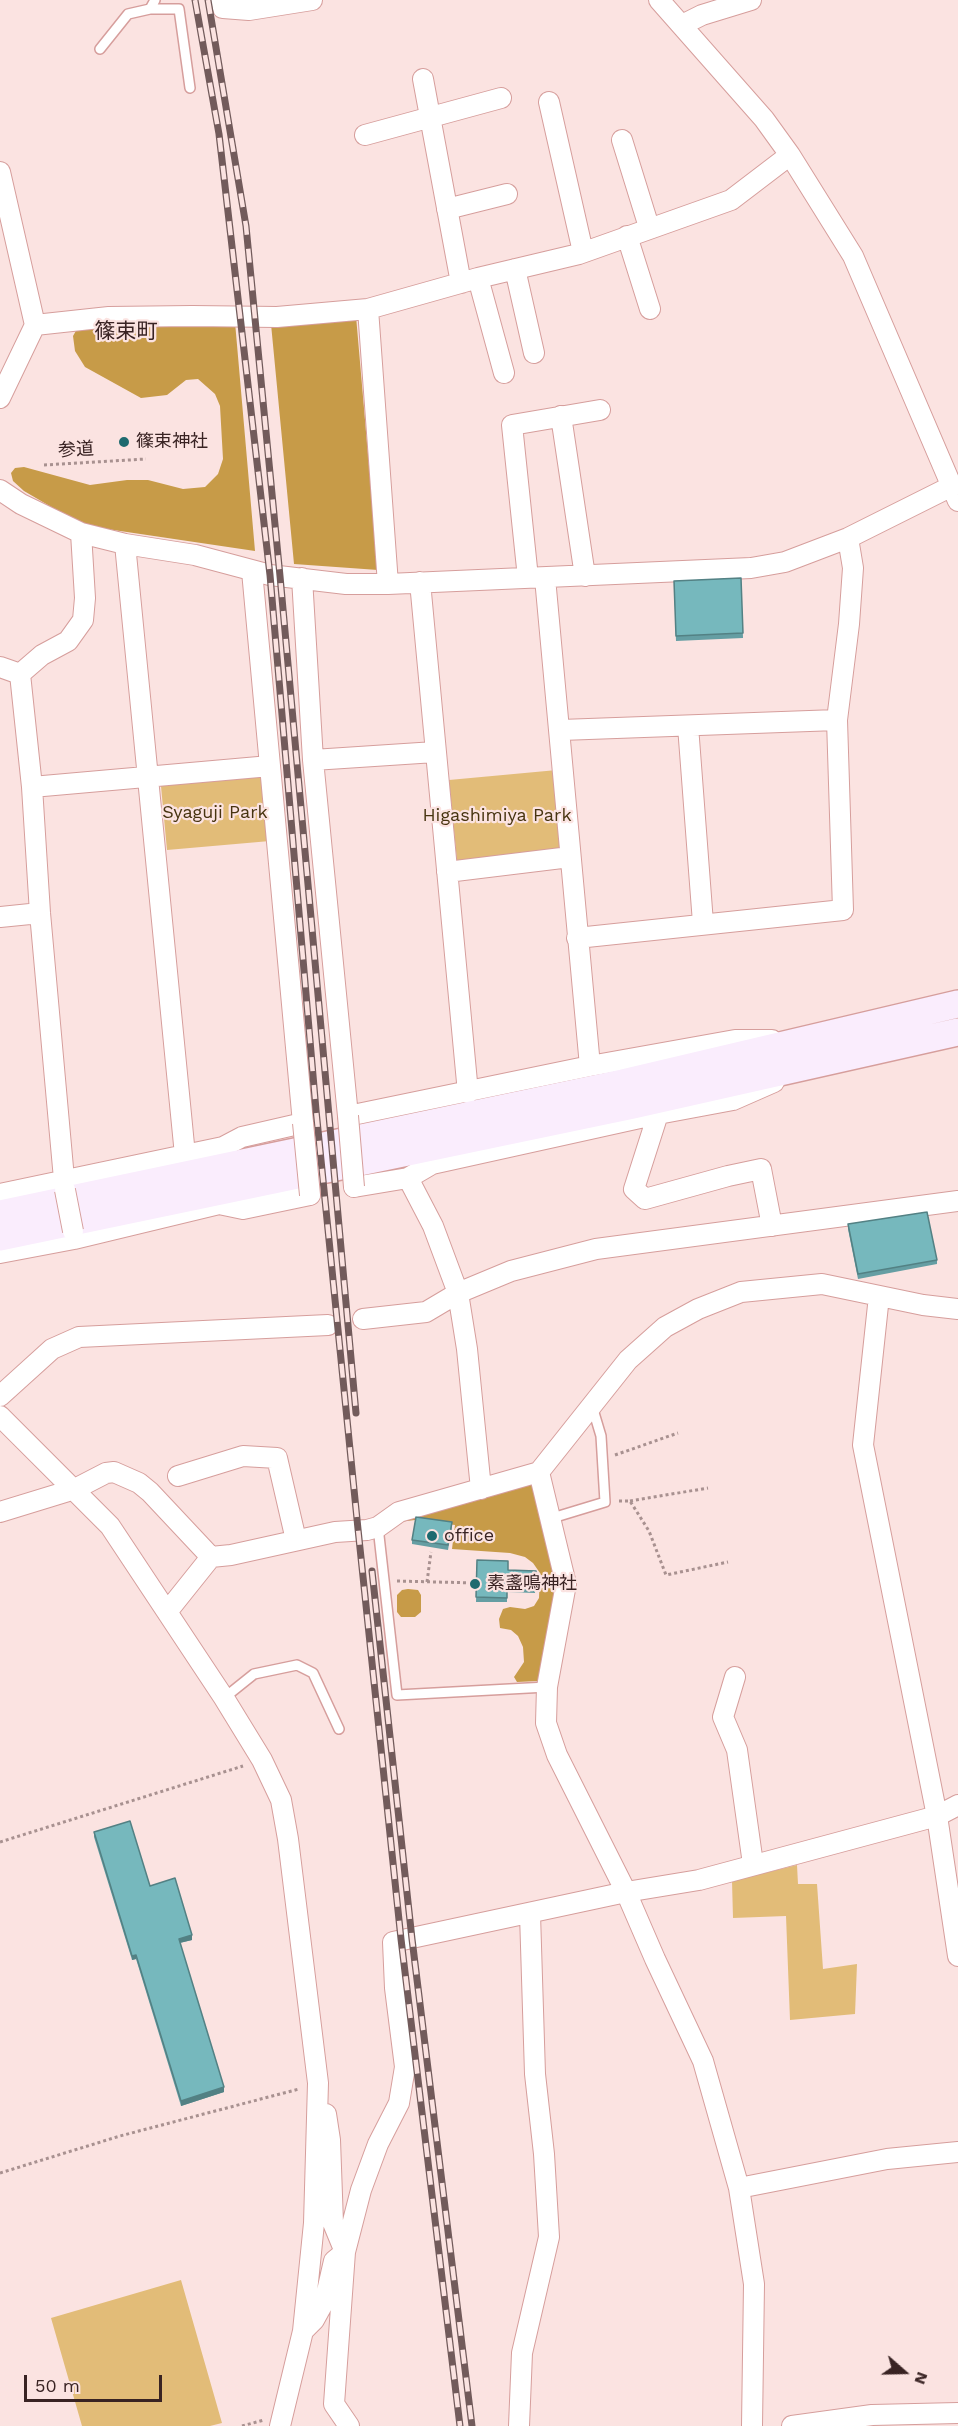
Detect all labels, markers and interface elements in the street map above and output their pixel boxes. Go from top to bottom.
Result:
district label: 篠束町 [95,319,157,345]
place label: 篠束神社 [136,431,208,453]
marker: 篠束神社 [117,435,131,449]
street label: 参道 [57,438,95,462]
park label: Syaguji Park [162,802,268,824]
park label: Higashimiya Park [422,805,572,827]
place label: office [444,1525,494,1547]
marker: office [425,1529,439,1543]
place label: 素盞鳴神社 [487,1573,577,1595]
marker: 素盞鳴神社 [468,1577,482,1591]
north arrow [874,2342,934,2402]
scale bar [27,2363,165,2401]
text: N [910,2369,932,2387]
text: 50 m [35,2375,80,2396]

